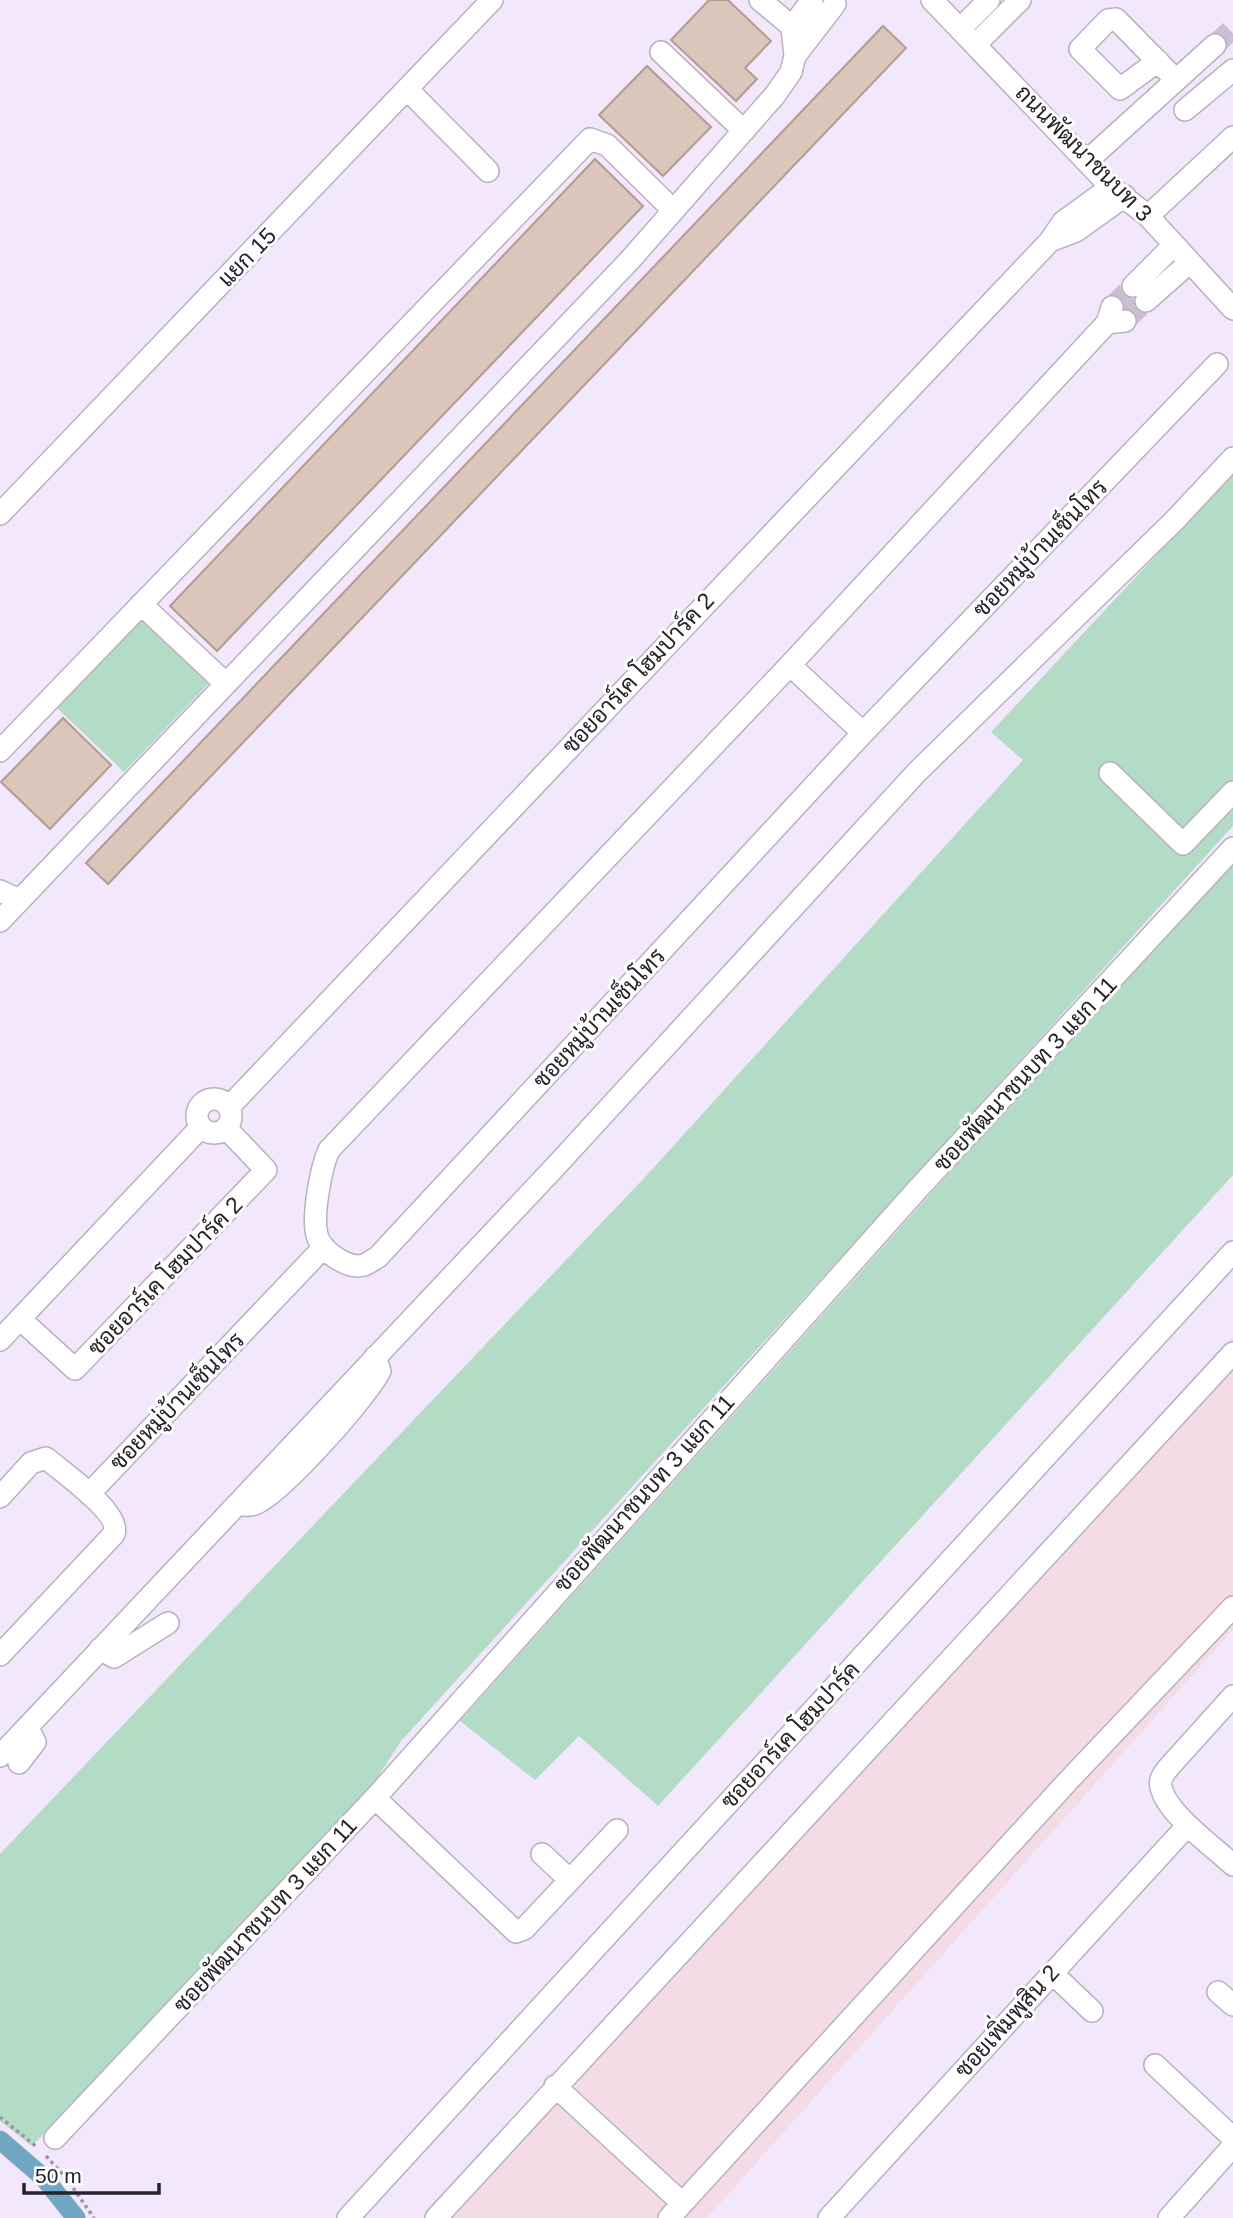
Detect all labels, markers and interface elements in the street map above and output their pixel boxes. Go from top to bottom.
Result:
street label: ถนนพัฒนาชนบท 3 [1011,79,1158,226]
street label: แยก 15 [213,222,281,292]
street label: ซอยหมู่บ้านเซ็นโทร [965,471,1115,625]
street label: ซอยอาร์เค โฮมปาร์ค 2 [555,585,719,759]
street label: ซอยหมู่บ้านเซ็นโทร [525,940,673,1096]
street label: ซอยพัฒนาชนบท 3 แยก 11 [927,971,1122,1177]
street label: ซอยอาร์เค โฮมปาร์ค 2 [80,1189,247,1361]
street label: ซอยหมู่บ้านเซ็นโทร [102,1324,252,1478]
street label: ซอยพัฒนาชนบท 3 แยก 11 [548,1388,739,1597]
street label: ซอยอาร์เค โฮมปาร์ค [713,1654,865,1814]
street label: ซอยพัฒนาชนบท 3 แยก 11 [167,1812,362,2018]
street label: ซอยเพิ่มพูสิน 2 [945,1955,1067,2085]
scale bar [24,2152,159,2196]
text: 50 m [35,2164,82,2187]

